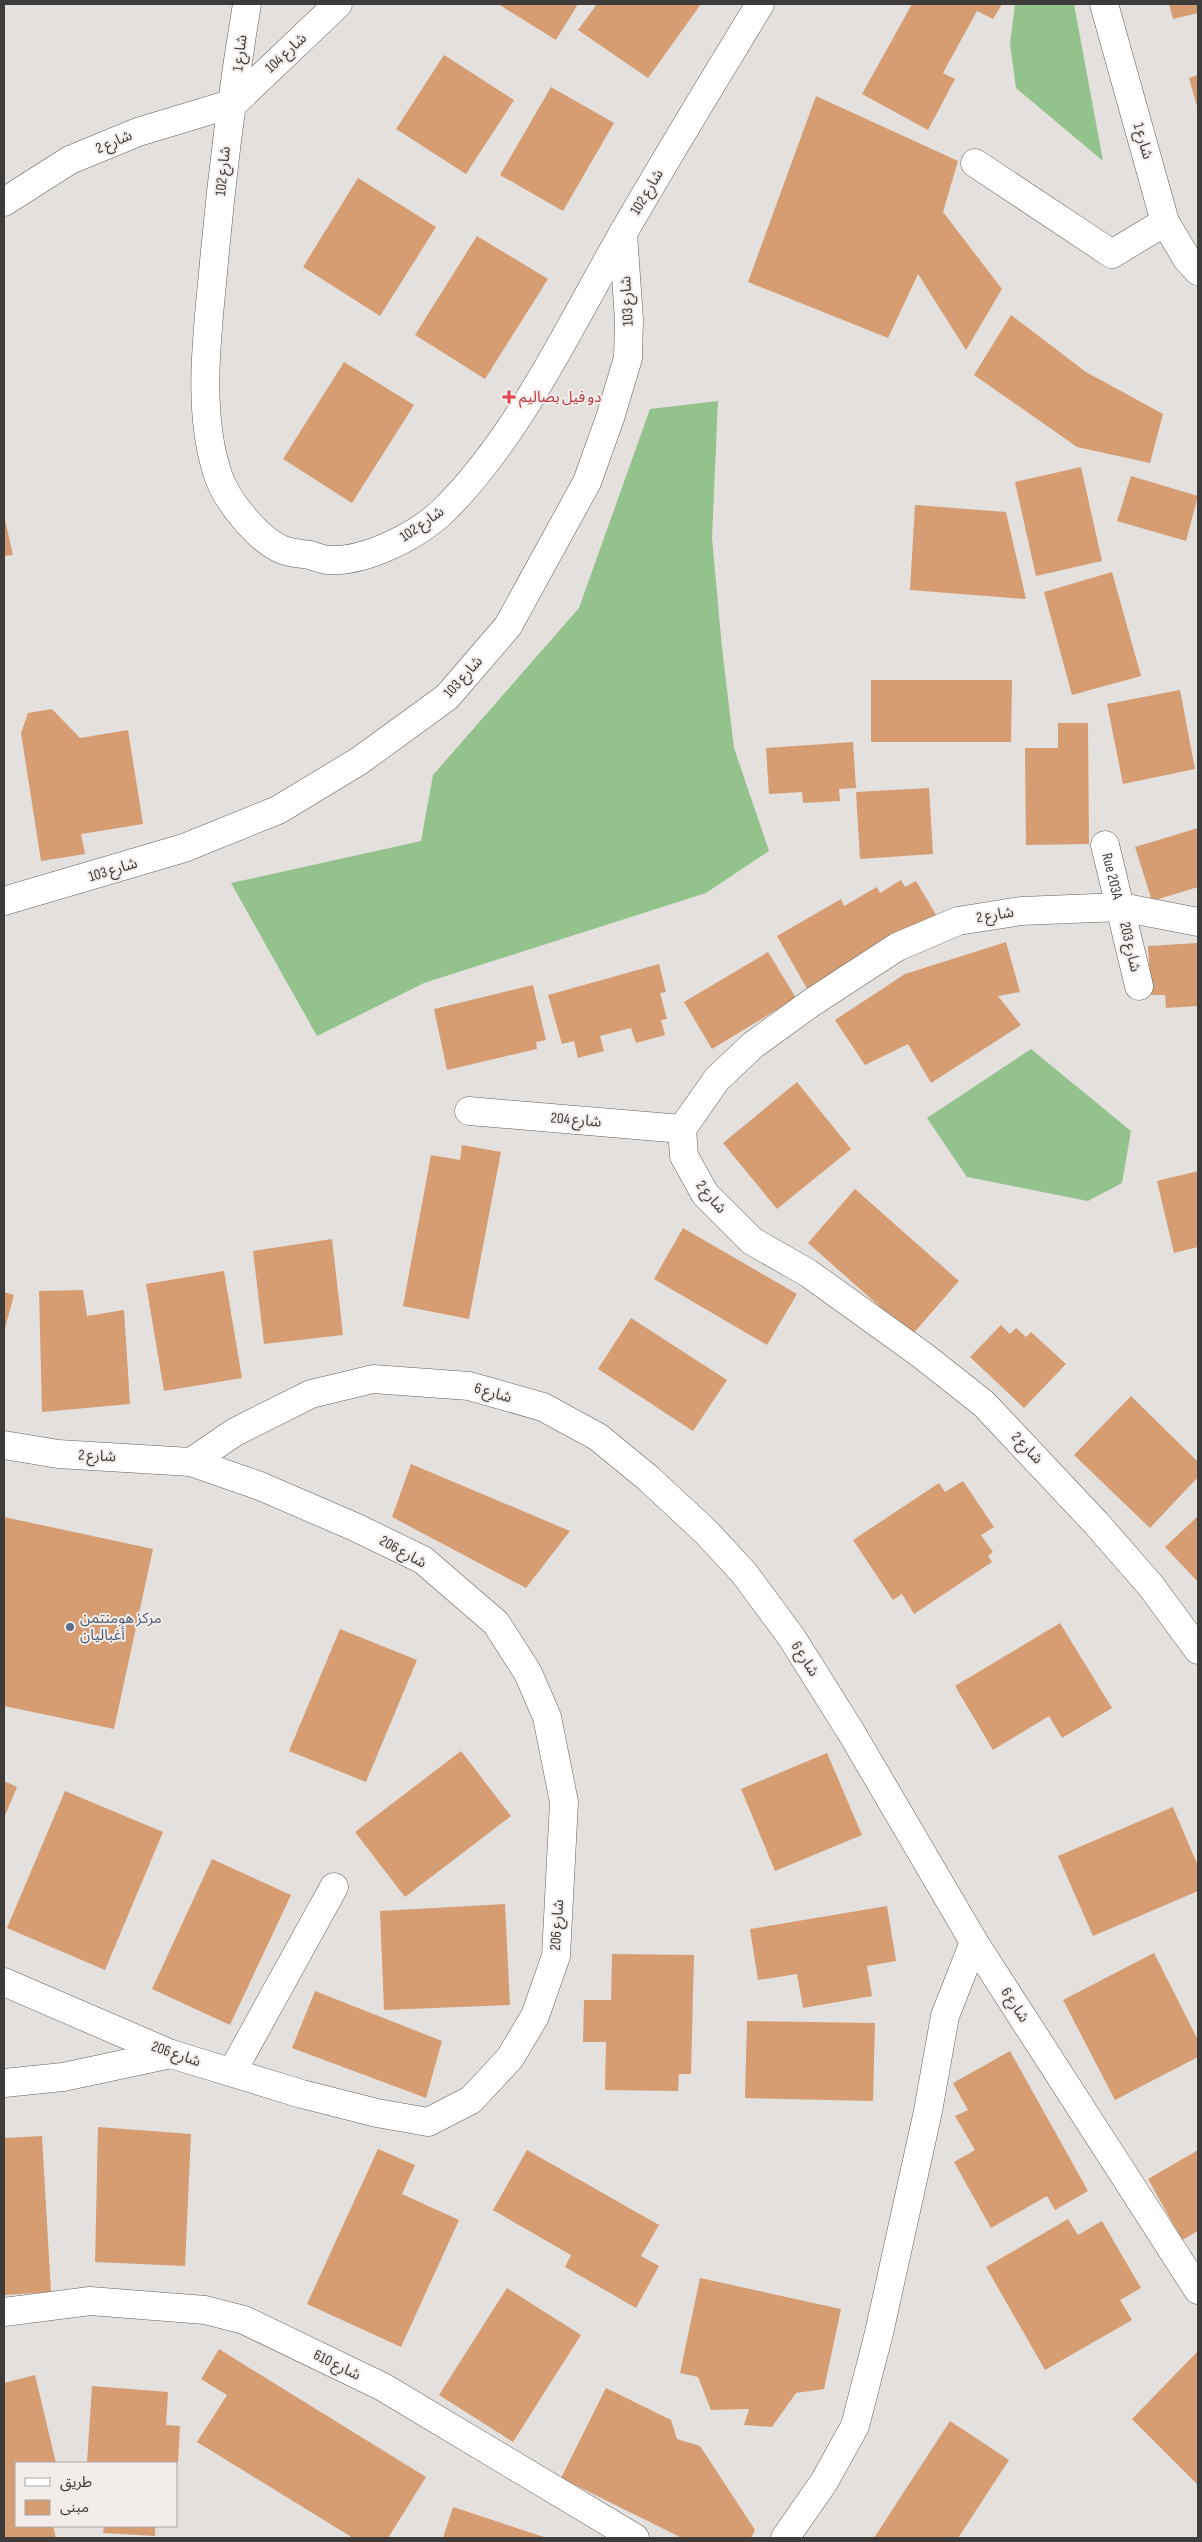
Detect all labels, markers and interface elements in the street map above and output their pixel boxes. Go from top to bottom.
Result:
street label: شارع 104 [261,29,312,78]
street label: شارع 1 [228,33,254,73]
street label: شارع 1 [1127,121,1157,162]
street label: شارع 2 [93,126,136,160]
street label: شارع 102 [211,145,237,197]
street label: شارع 102 [626,166,670,219]
street label: شارع 103 [616,275,640,326]
place label: دو فيل بصاليم [519,388,601,408]
marker: دو فيل بصاليم [503,391,515,403]
street label: شارع 102 [396,502,449,548]
street label: شارع 103 [439,652,488,703]
street label: Rue 203A [1098,851,1127,902]
street label: شارع 103 [86,854,140,888]
street label: شارع 2 [975,903,1016,929]
street label: شارع 203 [1113,920,1145,975]
street label: شارع 204 [550,1108,602,1134]
street label: شارع 2 [690,1176,731,1219]
street label: شارع 6 [471,1379,514,1409]
street label: شارع 2 [1006,1428,1047,1470]
street label: شارع 2 [78,1446,117,1468]
street label: شارع 206 [375,1531,430,1575]
place label: مركز هومنتمن أغباليان [80,1609,162,1645]
marker: مركز هومنتمن أغباليان [64,1621,76,1633]
street label: شارع 6 [785,1638,823,1681]
street label: شارع 206 [546,1899,570,1951]
street label: شارع 6 [995,1984,1033,2027]
street label: شارع 206 [148,2037,203,2073]
street label: شارع 610 [309,2345,364,2386]
legend [15,2462,178,2527]
text: طريق [60,2473,92,2492]
text: مبنى [60,2498,89,2517]

